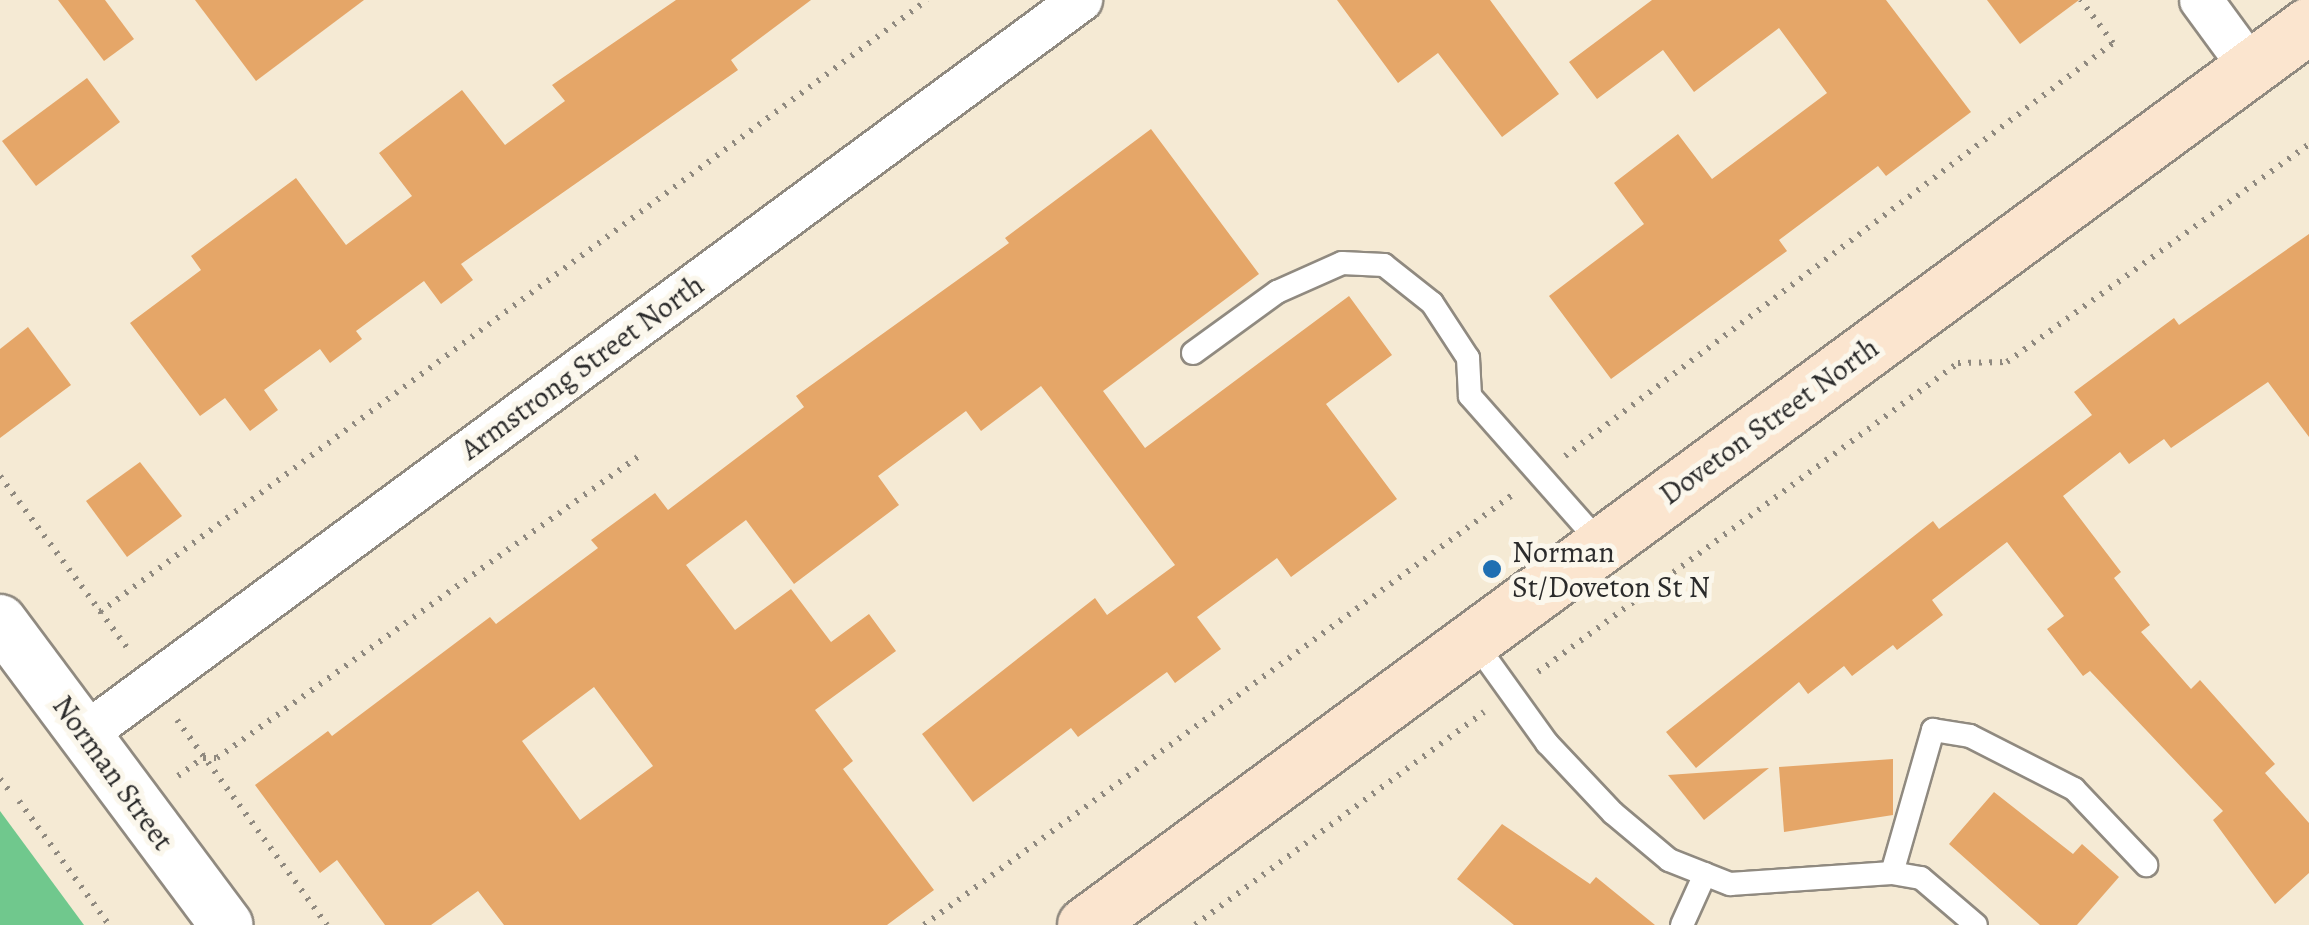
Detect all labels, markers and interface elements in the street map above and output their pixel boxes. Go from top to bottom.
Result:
street label: Armstrong Street North [453,267,711,467]
street label: Doveton Street North [1652,329,1886,513]
place label: Norman St/Doveton St N [1512,534,1710,604]
marker: Norman St/Doveton St N [1481,558,1503,580]
street label: Norman Street [45,689,181,857]

